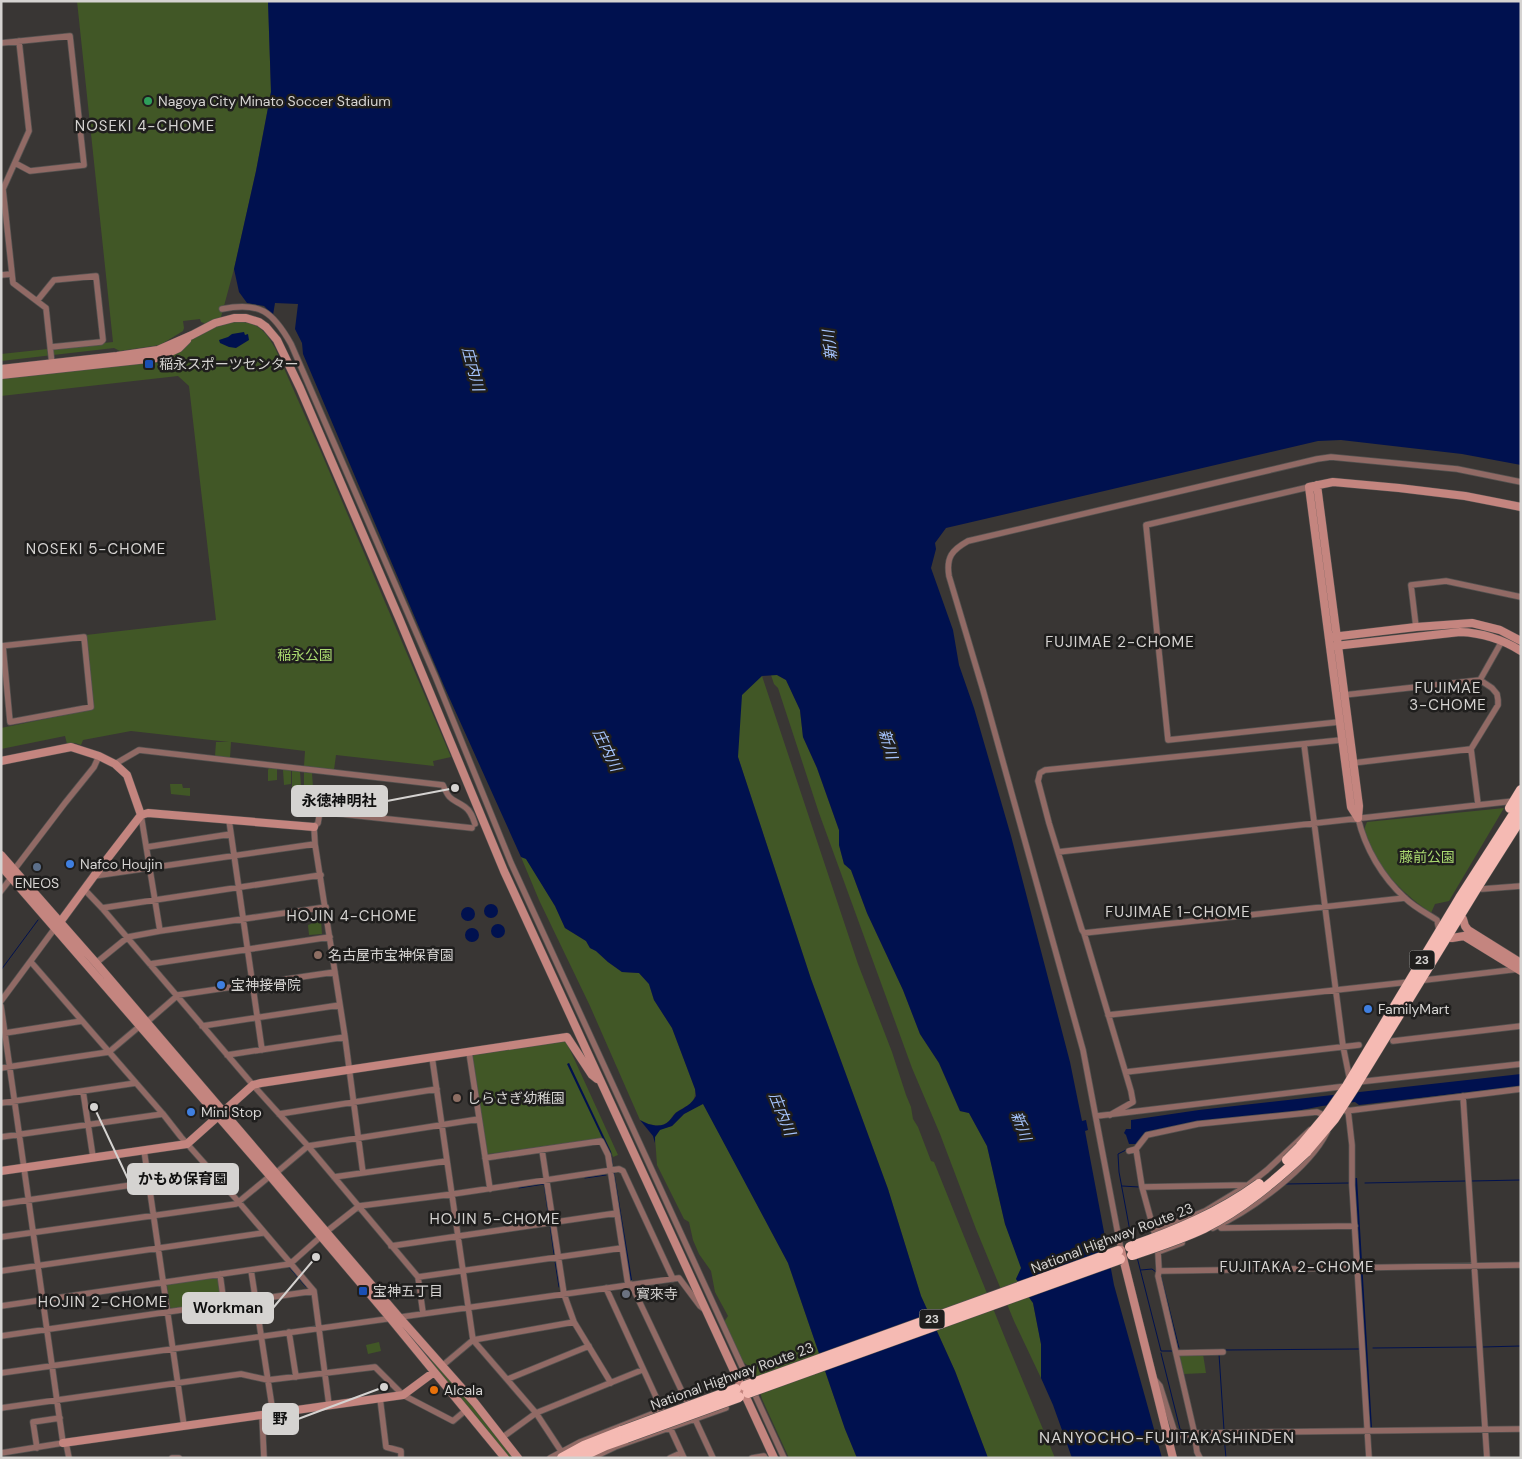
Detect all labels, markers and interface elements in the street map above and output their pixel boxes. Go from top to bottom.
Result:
place label: Nagoya City Minato Soccer Stadium [158,92,391,110]
marker: Nagoya City Minato Soccer Stadium [142,95,154,107]
district label: NOSEKI 4-CHOME [75,116,215,136]
water label: 新川 [818,327,842,361]
water label: 庄内川 [458,345,489,395]
place label: 稲永スポーツセンター [159,355,299,373]
marker: 稲永スポーツセンター [143,358,155,370]
district label: NOSEKI 5-CHOME [26,539,166,559]
district label: FUJIMAE 2-CHOME [1045,632,1195,652]
park label: 稲永公園 [277,646,333,664]
district label: FUJIMAE 3-CHOME [1409,678,1487,715]
water label: 庄内川 [588,725,627,776]
water label: 新川 [874,727,902,763]
callout: 永徳神明社 [292,786,387,816]
text: 永徳神明社 [301,791,377,811]
park label: 藤前公園 [1399,848,1455,866]
place label: Nafco Houjin [80,855,162,873]
marker: Nafco Houjin [64,858,76,870]
marker: ENEOS [31,861,43,873]
place label: ENEOS [15,874,59,892]
district label: FUJIMAE 1-CHOME [1105,902,1251,922]
district label: HOJIN 4-CHOME [286,906,418,926]
place label: 名古屋市宝神保育園 [328,946,454,964]
marker: 名古屋市宝神保育園 [312,949,324,961]
road number: 23 [1410,950,1434,970]
place label: 宝神接骨院 [231,976,301,994]
marker: 宝神接骨院 [215,979,227,991]
place label: FamilyMart [1378,1000,1449,1018]
marker: FamilyMart [1362,1003,1374,1015]
place label: しらさぎ幼稚園 [467,1089,565,1107]
water label: 庄内川 [764,1089,800,1140]
marker: しらさぎ幼稚園 [451,1092,463,1104]
place label: Mini Stop [201,1103,262,1121]
marker: Mini Stop [185,1106,197,1118]
water label: 新川 [1006,1108,1036,1145]
callout: かもめ保育園 [128,1164,238,1194]
text: かもめ保育園 [138,1169,228,1189]
street label: National Highway Route 23 [1028,1199,1196,1277]
district label: HOJIN 5-CHOME [429,1209,561,1229]
district label: FUJITAKA 2-CHOME [1219,1257,1375,1277]
place label: 宝神五丁目 [373,1282,443,1300]
marker: 宝神五丁目 [357,1285,369,1297]
place label: 寳來寺 [636,1285,678,1303]
marker: 寳來寺 [620,1288,632,1300]
district label: HOJIN 2-CHOME [38,1292,168,1312]
callout: Workman [183,1293,273,1323]
text: Workman [193,1298,263,1318]
road number: 23 [920,1310,944,1328]
street label: National Highway Route 23 [648,1338,816,1414]
place label: Alcala [444,1381,483,1399]
marker: Alcala [428,1384,440,1396]
callout: 野 [263,1404,298,1434]
text: 野 [272,1409,288,1429]
district label: NANYOCHO-FUJITAKASHINDEN [1039,1427,1295,1448]

